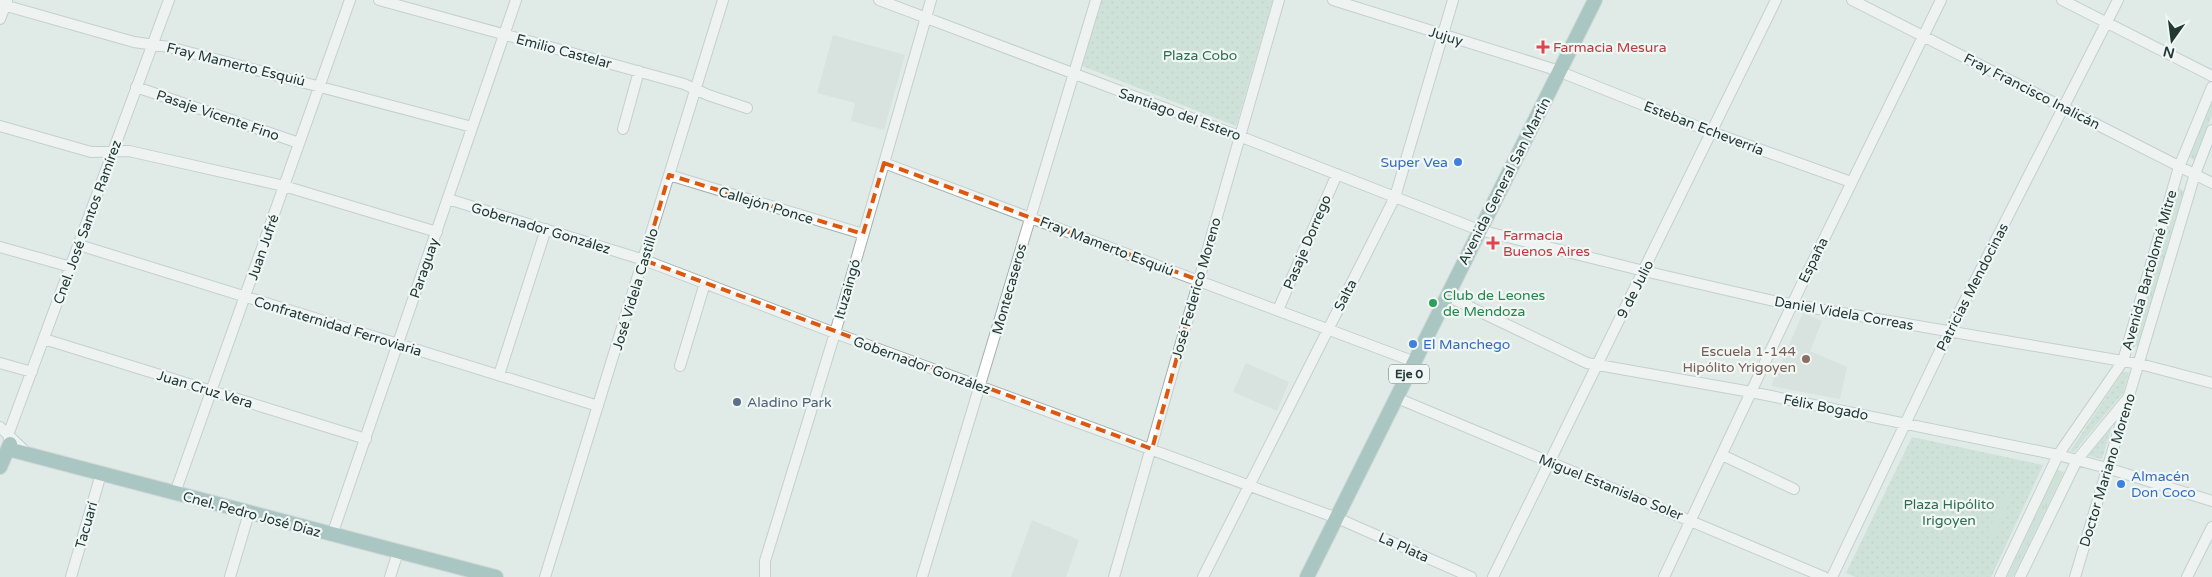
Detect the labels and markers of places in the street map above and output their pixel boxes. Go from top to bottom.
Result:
place label: Farmacia Mesura [1553,39,1667,56]
marker: Farmacia Mesura [1537,41,1549,53]
place label: Super Vea [1380,154,1448,171]
marker: Super Vea [1452,156,1464,168]
place label: Farmacia Buenos Aires [1503,227,1590,260]
marker: Farmacia Buenos Aires [1487,237,1499,249]
place label: Club de Leones de Mendoza [1443,287,1546,320]
marker: Club de Leones de Mendoza [1427,297,1439,309]
place label: El Manchego [1423,336,1510,353]
marker: El Manchego [1407,338,1419,350]
place label: Escuela 1-144 Hipólito Yrigoyen [1682,343,1796,376]
marker: Escuela 1-144 Hipólito Yrigoyen [1800,353,1812,365]
place label: Aladino Park [747,394,832,411]
marker: Aladino Park [731,396,743,408]
place label: Almacén Don Coco [2131,468,2196,501]
marker: Almacén Don Coco [2115,478,2127,490]

